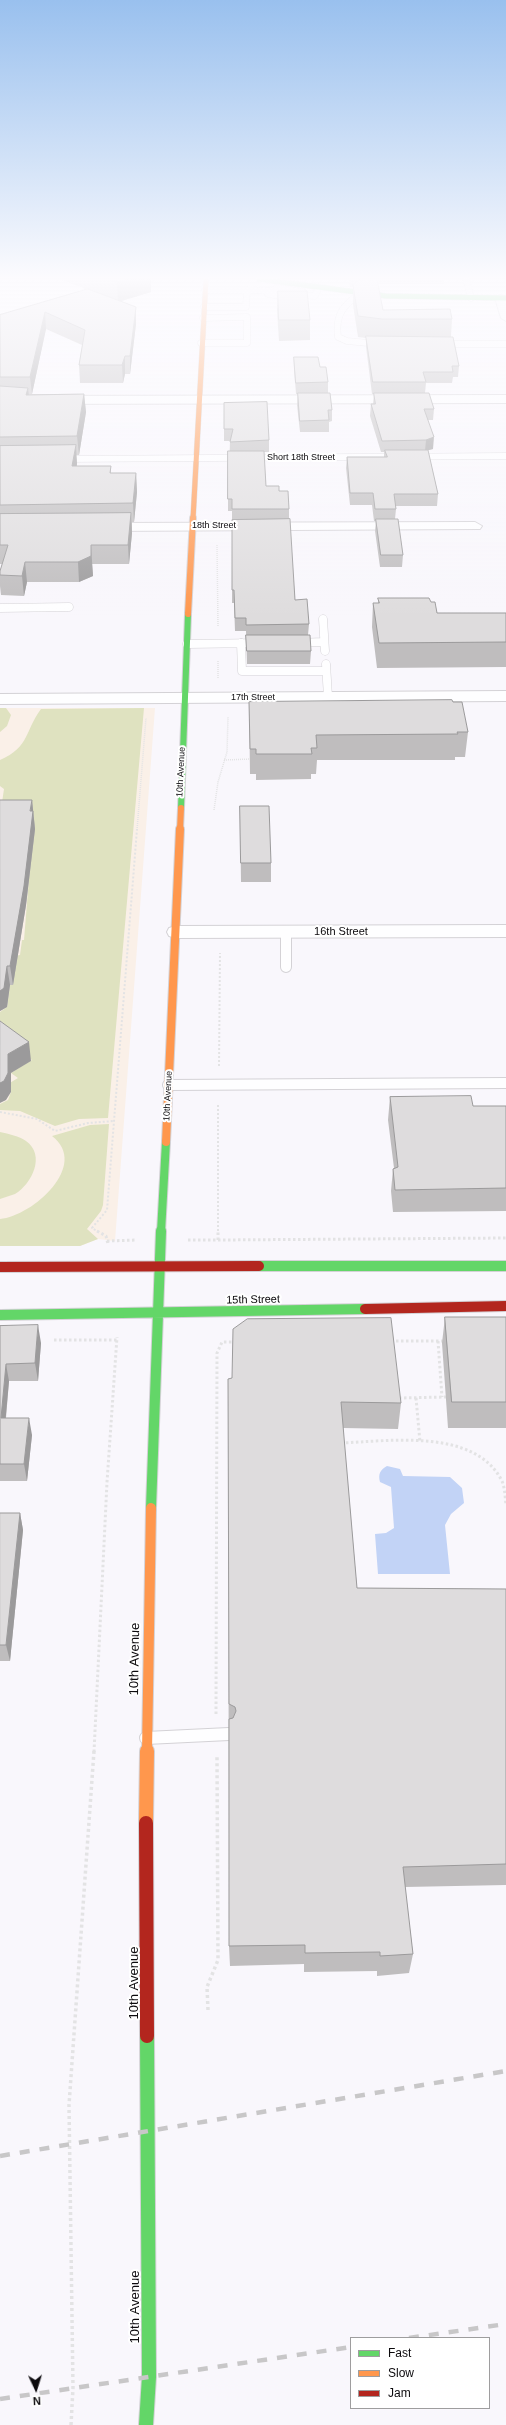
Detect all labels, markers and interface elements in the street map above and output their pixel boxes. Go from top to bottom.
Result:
street label: Short 18th Street [267,453,335,463]
street label: 18th Street [192,521,236,531]
street label: 17th Street [231,693,275,703]
street label: 10th Avenue [174,747,188,797]
street label: 16th Street [314,925,368,939]
street label: 10th Avenue [161,1071,175,1121]
street label: 15th Street [226,1293,280,1307]
street label: 10th Avenue [127,1622,143,1696]
street label: 10th Avenue [126,1947,142,2019]
street label: 10th Avenue [127,2271,143,2343]
legend [350,2337,490,2409]
text: Fast [388,2346,411,2360]
text: Slow [388,2366,414,2380]
north arrow [16,2369,56,2409]
text: Jam [388,2386,411,2400]
text: N [32,2395,41,2407]

